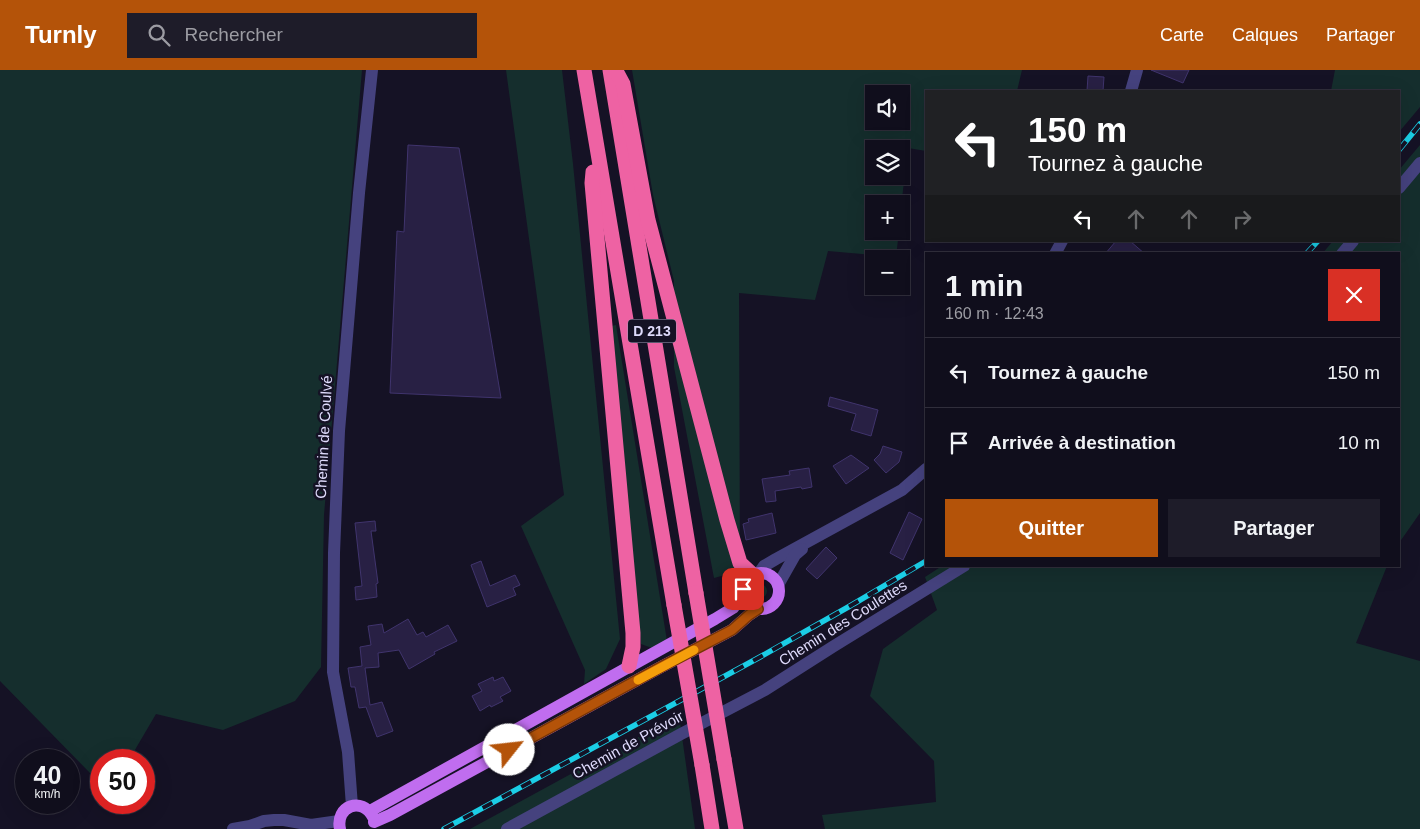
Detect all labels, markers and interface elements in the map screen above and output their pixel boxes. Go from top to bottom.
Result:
search box [127,13,477,58]
text: Turnly [25,21,97,48]
icon: search [145,21,173,49]
text: Rechercher [185,24,283,45]
text: Carte [1160,25,1204,45]
text: Calques [1232,25,1298,45]
text: Partager [1326,25,1395,45]
map controls [865,85,910,295]
button: sound [865,85,910,130]
icon: left [945,110,1010,175]
text: 150 m [1028,110,1127,149]
button: layers [865,140,910,185]
text: Tournez à gauche [1028,151,1203,176]
button: + [865,195,910,240]
icon: left [1069,205,1097,233]
icon: ahead [1122,205,1150,233]
icon: ahead [1175,205,1203,233]
icon: right [1228,205,1256,233]
button: − [865,250,910,295]
text: 1 min [945,269,1023,302]
button: close [1328,269,1380,321]
text: 160 m · 12:43 [945,305,1044,322]
road number: D 213 [628,320,676,342]
icon: left [945,359,973,387]
text: Tournez à gauche [988,362,1148,383]
text: 150 m [1327,362,1380,383]
street label: Chemin de Coulvé [312,375,335,499]
icon: arrive [945,429,973,457]
text: Arrivée à destination [988,432,1176,453]
text: 10 m [1338,432,1380,453]
button: Quitter [945,499,1158,557]
button: Partager [1168,499,1380,557]
pin [722,568,764,610]
icon: arrive [729,575,757,603]
street label: Chemin des Coulettes [776,576,910,669]
street label: Chemin de Prévoir [569,707,686,782]
position arrow [482,723,534,775]
speed limit sign: 50 [90,749,155,814]
text: 40 [34,761,61,789]
text: km/h [34,787,61,801]

